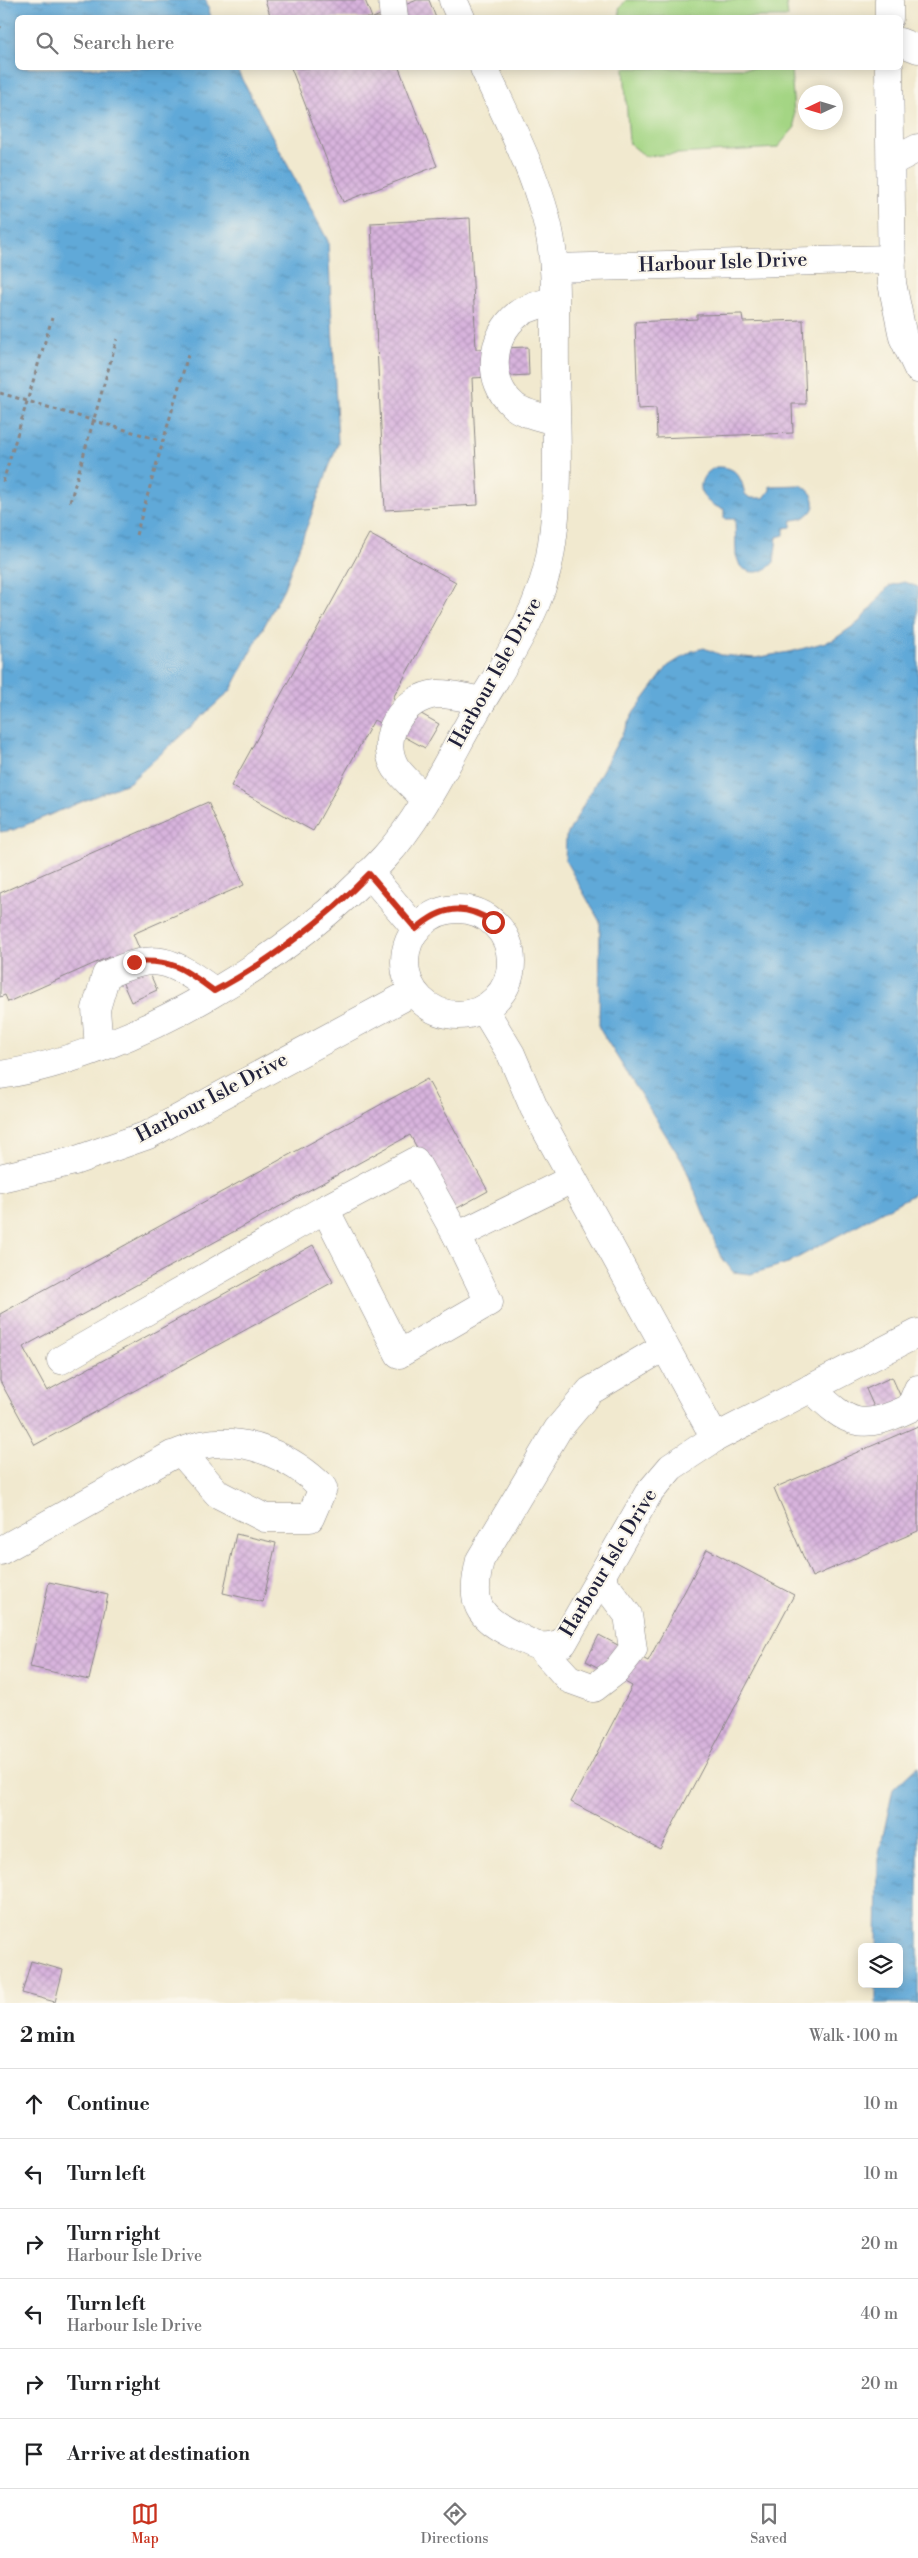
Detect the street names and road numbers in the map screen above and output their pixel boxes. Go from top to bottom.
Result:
street label: Harbour Isle Drive [638,248,808,278]
street label: Harbour Isle Drive [444,593,548,753]
street label: Harbour Isle Drive [132,1047,292,1149]
street label: Harbour Isle Drive [555,1484,663,1642]

